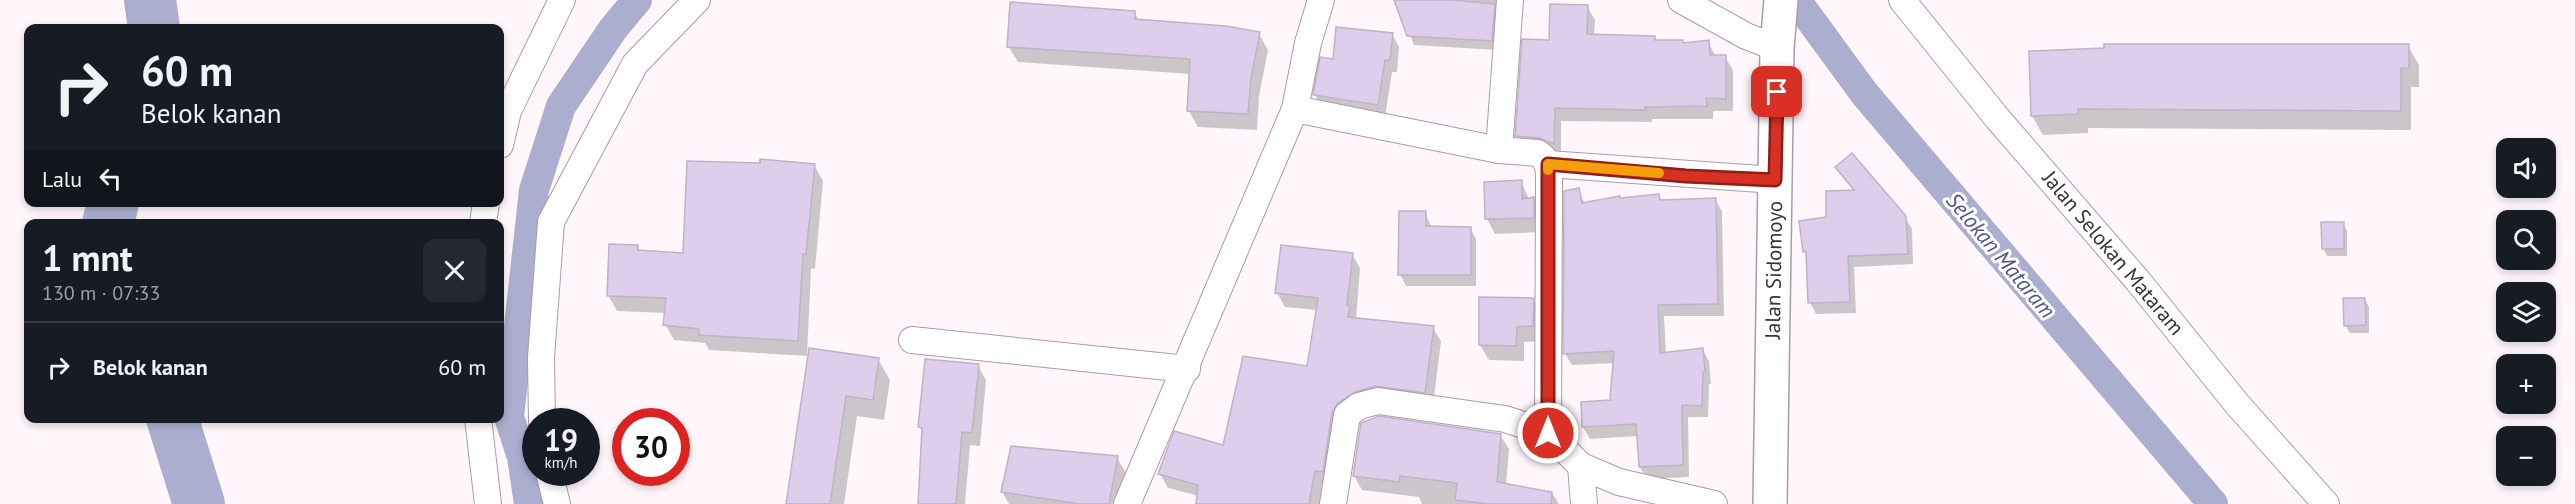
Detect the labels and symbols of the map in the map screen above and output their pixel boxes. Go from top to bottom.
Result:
pin [1751,66,1802,117]
street label: Jalan Selokan Mataram [2036,164,2190,340]
water label: Selokan Mataram [1940,187,2062,323]
street label: Jalan Sidomoyo [1759,201,1788,340]
position arrow [1516,401,1580,465]
speed limit sign: 30 [612,408,690,486]

